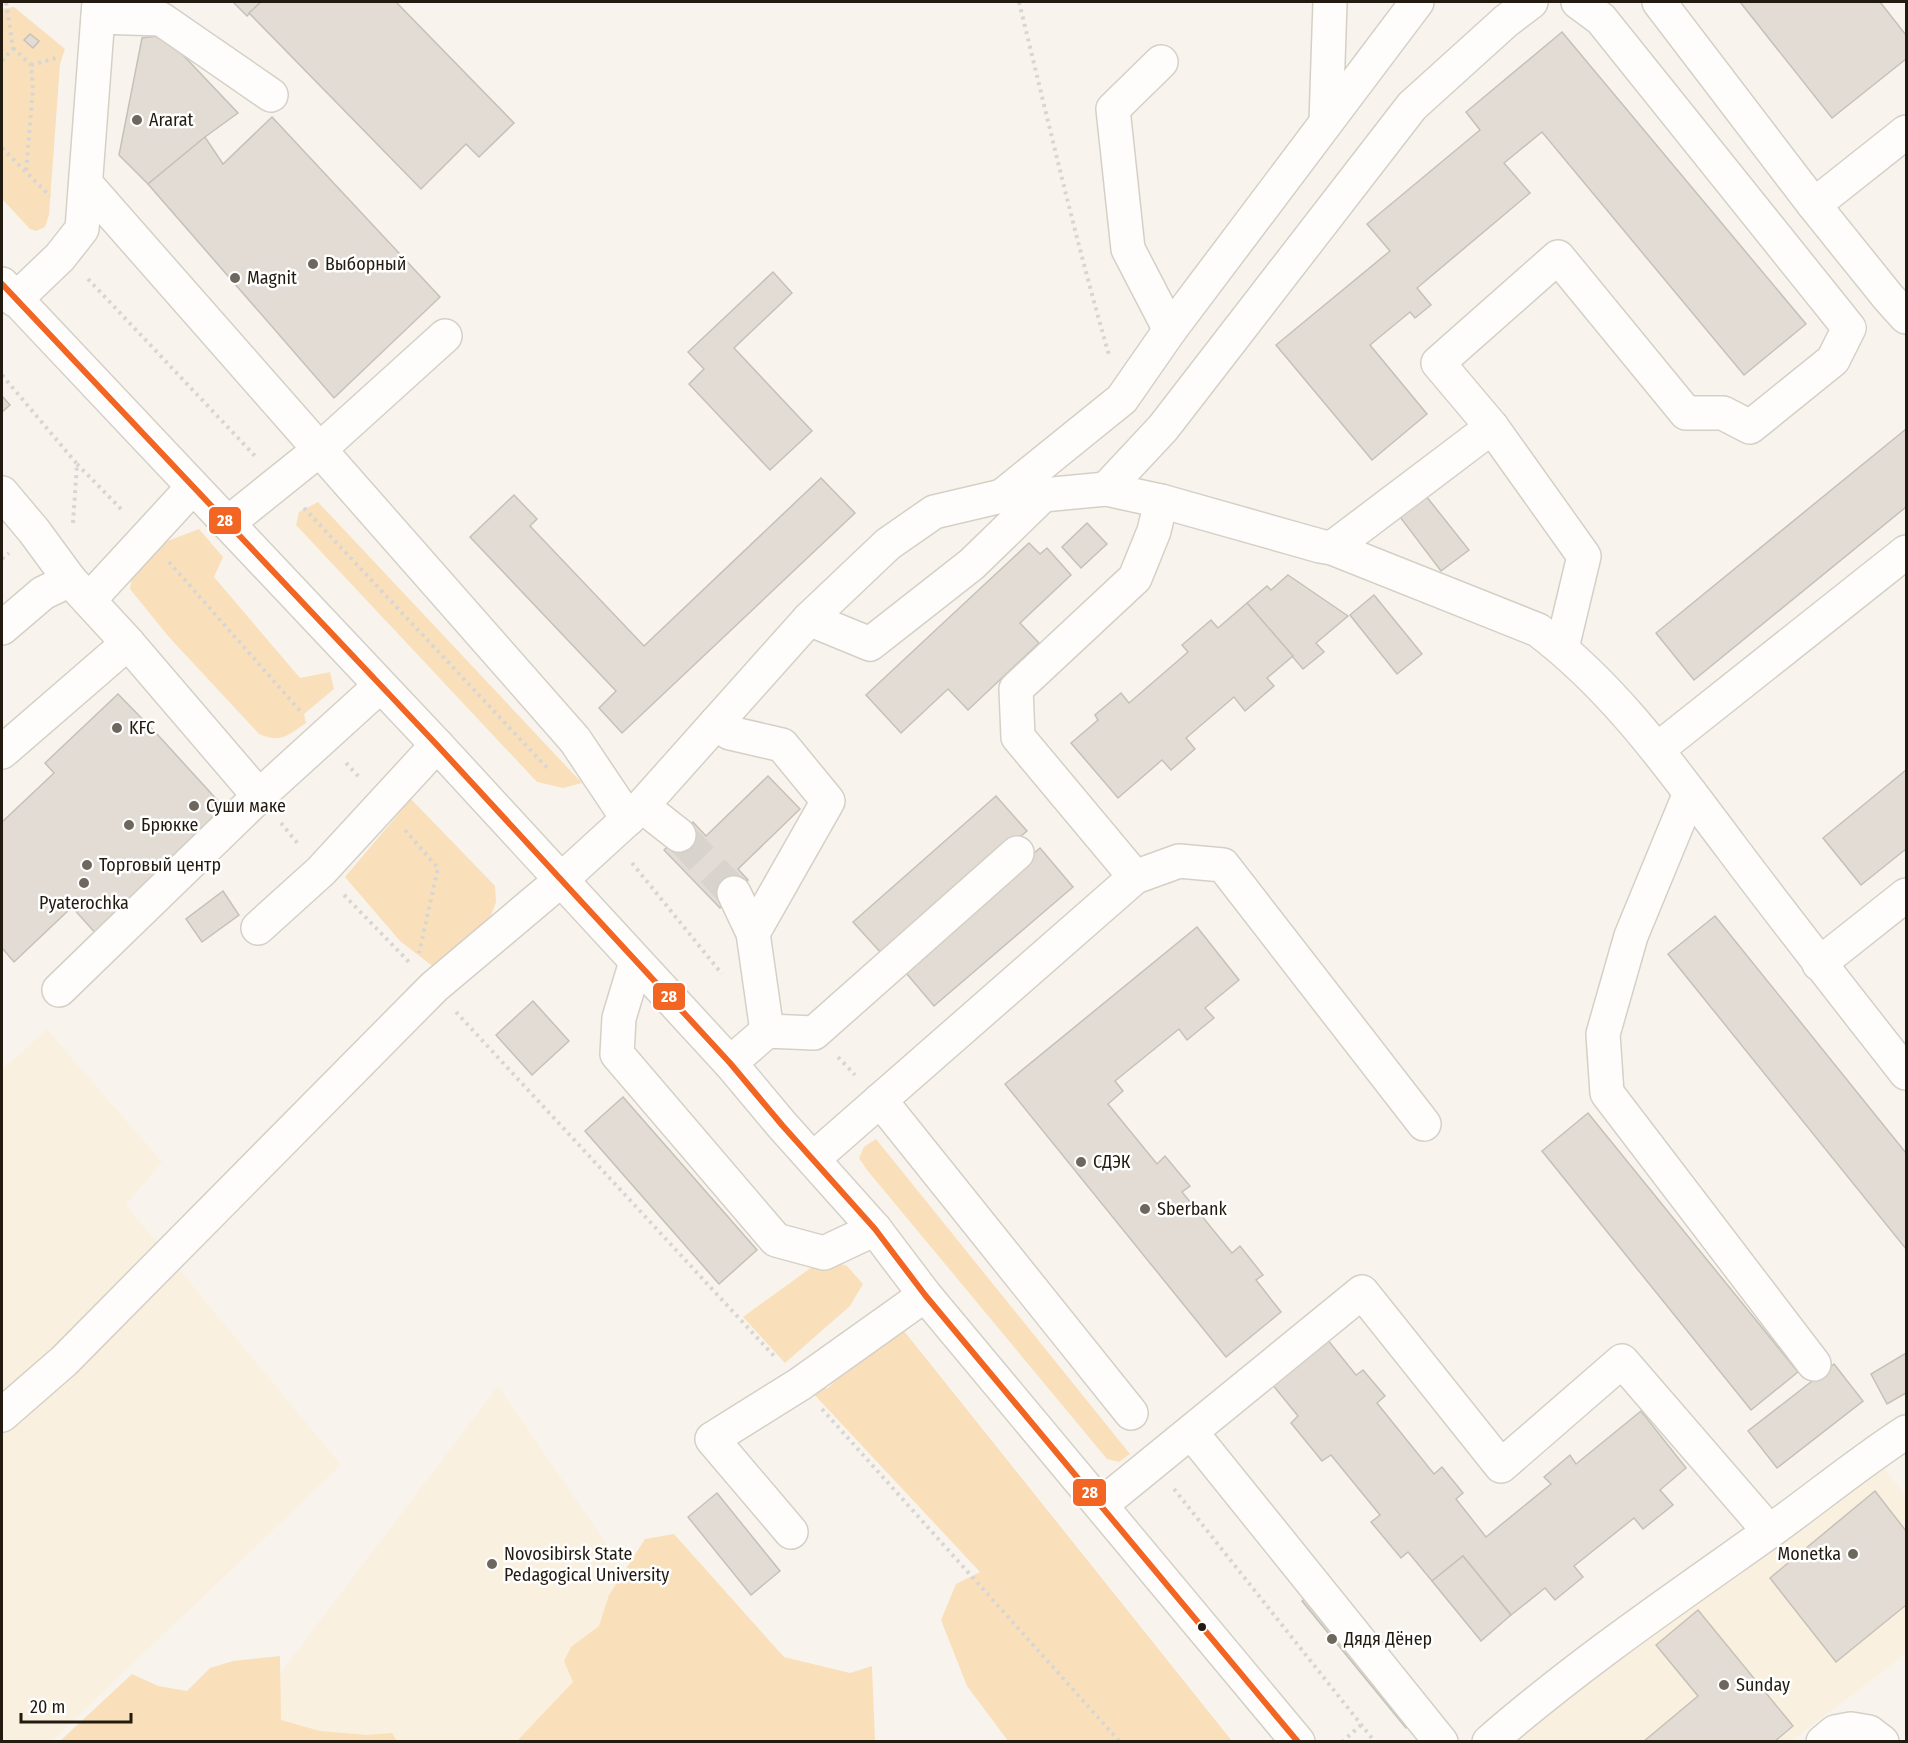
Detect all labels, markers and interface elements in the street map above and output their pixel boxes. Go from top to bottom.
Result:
place label: Ararat [149,109,194,131]
marker: Ararat [130,113,144,127]
place label: Выборный [325,253,406,275]
marker: Выборный [306,257,320,271]
place label: Magnit [247,267,297,289]
marker: Magnit [228,271,242,285]
line badge: 28 [208,506,242,535]
text: 28 [216,511,233,530]
place label: KFC [129,717,155,739]
marker: KFC [110,721,124,735]
place label: Суши маке [206,795,286,817]
marker: Суши маке [187,799,201,813]
place label: Брюкке [141,814,199,836]
marker: Брюкке [122,818,136,832]
place label: Торговый центр [99,854,221,876]
marker: Торговый центр [80,858,94,872]
marker: Pyaterochka [77,876,91,890]
place label: Pyaterochka [39,892,129,914]
line badge: 28 [652,982,686,1011]
text: 28 [660,987,677,1006]
place label: СДЭК [1093,1151,1131,1173]
marker: СДЭК [1074,1155,1088,1169]
place label: Sberbank [1157,1198,1227,1220]
marker: Sberbank [1138,1202,1152,1216]
line badge: 28 [1072,1478,1107,1507]
text: 28 [1081,1483,1098,1502]
place label: Novosibirsk State Pedagogical University [504,1543,669,1586]
place label: Monetka [1778,1543,1841,1565]
marker: Monetka [1846,1547,1860,1561]
marker: Novosibirsk State Pedagogical University [485,1557,499,1571]
unlabelled marker [1196,1621,1208,1633]
place label: Дядя Дёнер [1343,1628,1432,1650]
marker: Дядя Дёнер [1325,1632,1339,1646]
place label: Sunday [1736,1674,1790,1696]
marker: Sunday [1717,1678,1731,1692]
scale bar [21,1686,130,1724]
text: 20 m [30,1696,65,1718]

